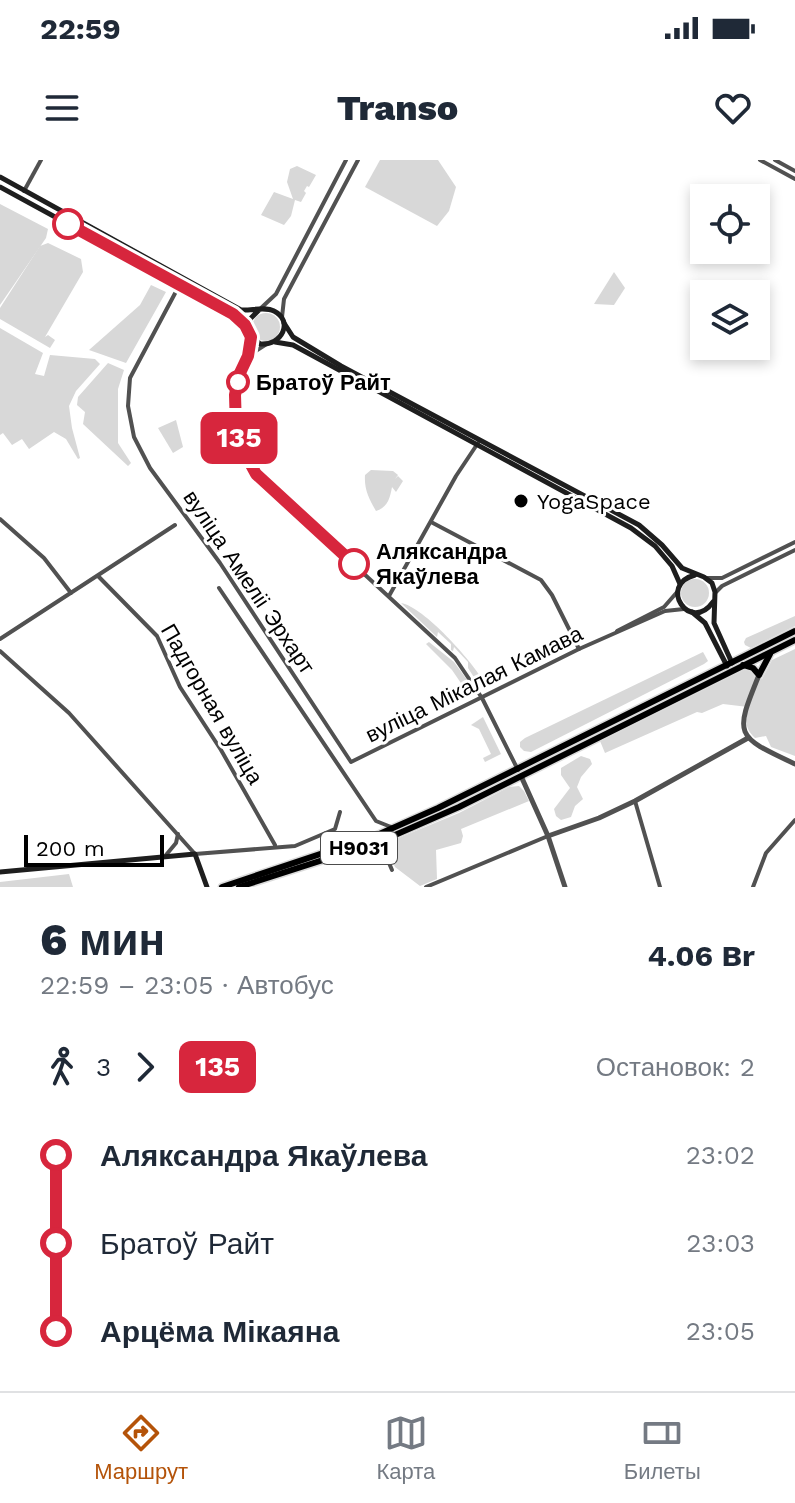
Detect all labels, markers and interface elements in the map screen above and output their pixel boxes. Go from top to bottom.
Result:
text: 22:59 [40,11,121,46]
icon: menu [40,86,84,130]
icon: heart [711,86,755,130]
text: Transo [337,87,458,129]
map controls [690,184,770,360]
button: locate [690,184,770,264]
unlabelled marker [53,209,83,239]
button: layers [690,280,770,360]
place label: Братоў Райт [256,370,391,395]
marker: Братоў Райт [227,371,249,393]
line badge: 135 [193,412,285,464]
text: 135 [217,421,262,454]
street label: вуліца Амеліі Эрхарт [178,486,320,678]
place label: YogaSpace [537,489,651,514]
marker: YogaSpace [512,492,530,510]
place label: Аляксандра Якаўлева [376,539,508,589]
marker: Аляксандра Якаўлева [339,549,369,579]
street label: Падгорная вуліца [156,619,268,789]
street label: вуліца Мікалая Камава [362,620,587,747]
scale bar [24,831,164,867]
road number: Н9031 [321,832,397,864]
text: 200 m [36,836,105,861]
text: 6 мин [40,914,165,966]
text: 4.06 Br [648,938,755,973]
text: 22:59 – 23:05 · Автобус [40,970,334,1000]
icon: walk [40,1045,84,1089]
icon: forward [123,1045,167,1089]
text: 135 [195,1050,240,1083]
text: 3 [96,1052,111,1082]
text: Остановок: 2 [596,1052,755,1082]
text: Аляксандра Якаўлева [100,1138,427,1173]
text: 23:02 [686,1140,755,1170]
text: Братоў Райт [100,1226,274,1261]
text: 23:03 [686,1228,755,1258]
text: Арцёма Мікаяна [100,1314,340,1349]
text: 23:05 [686,1316,755,1346]
tab: Маршрут [94,1411,188,1485]
tab: Карта [376,1411,435,1485]
tab: Билеты [624,1411,701,1485]

